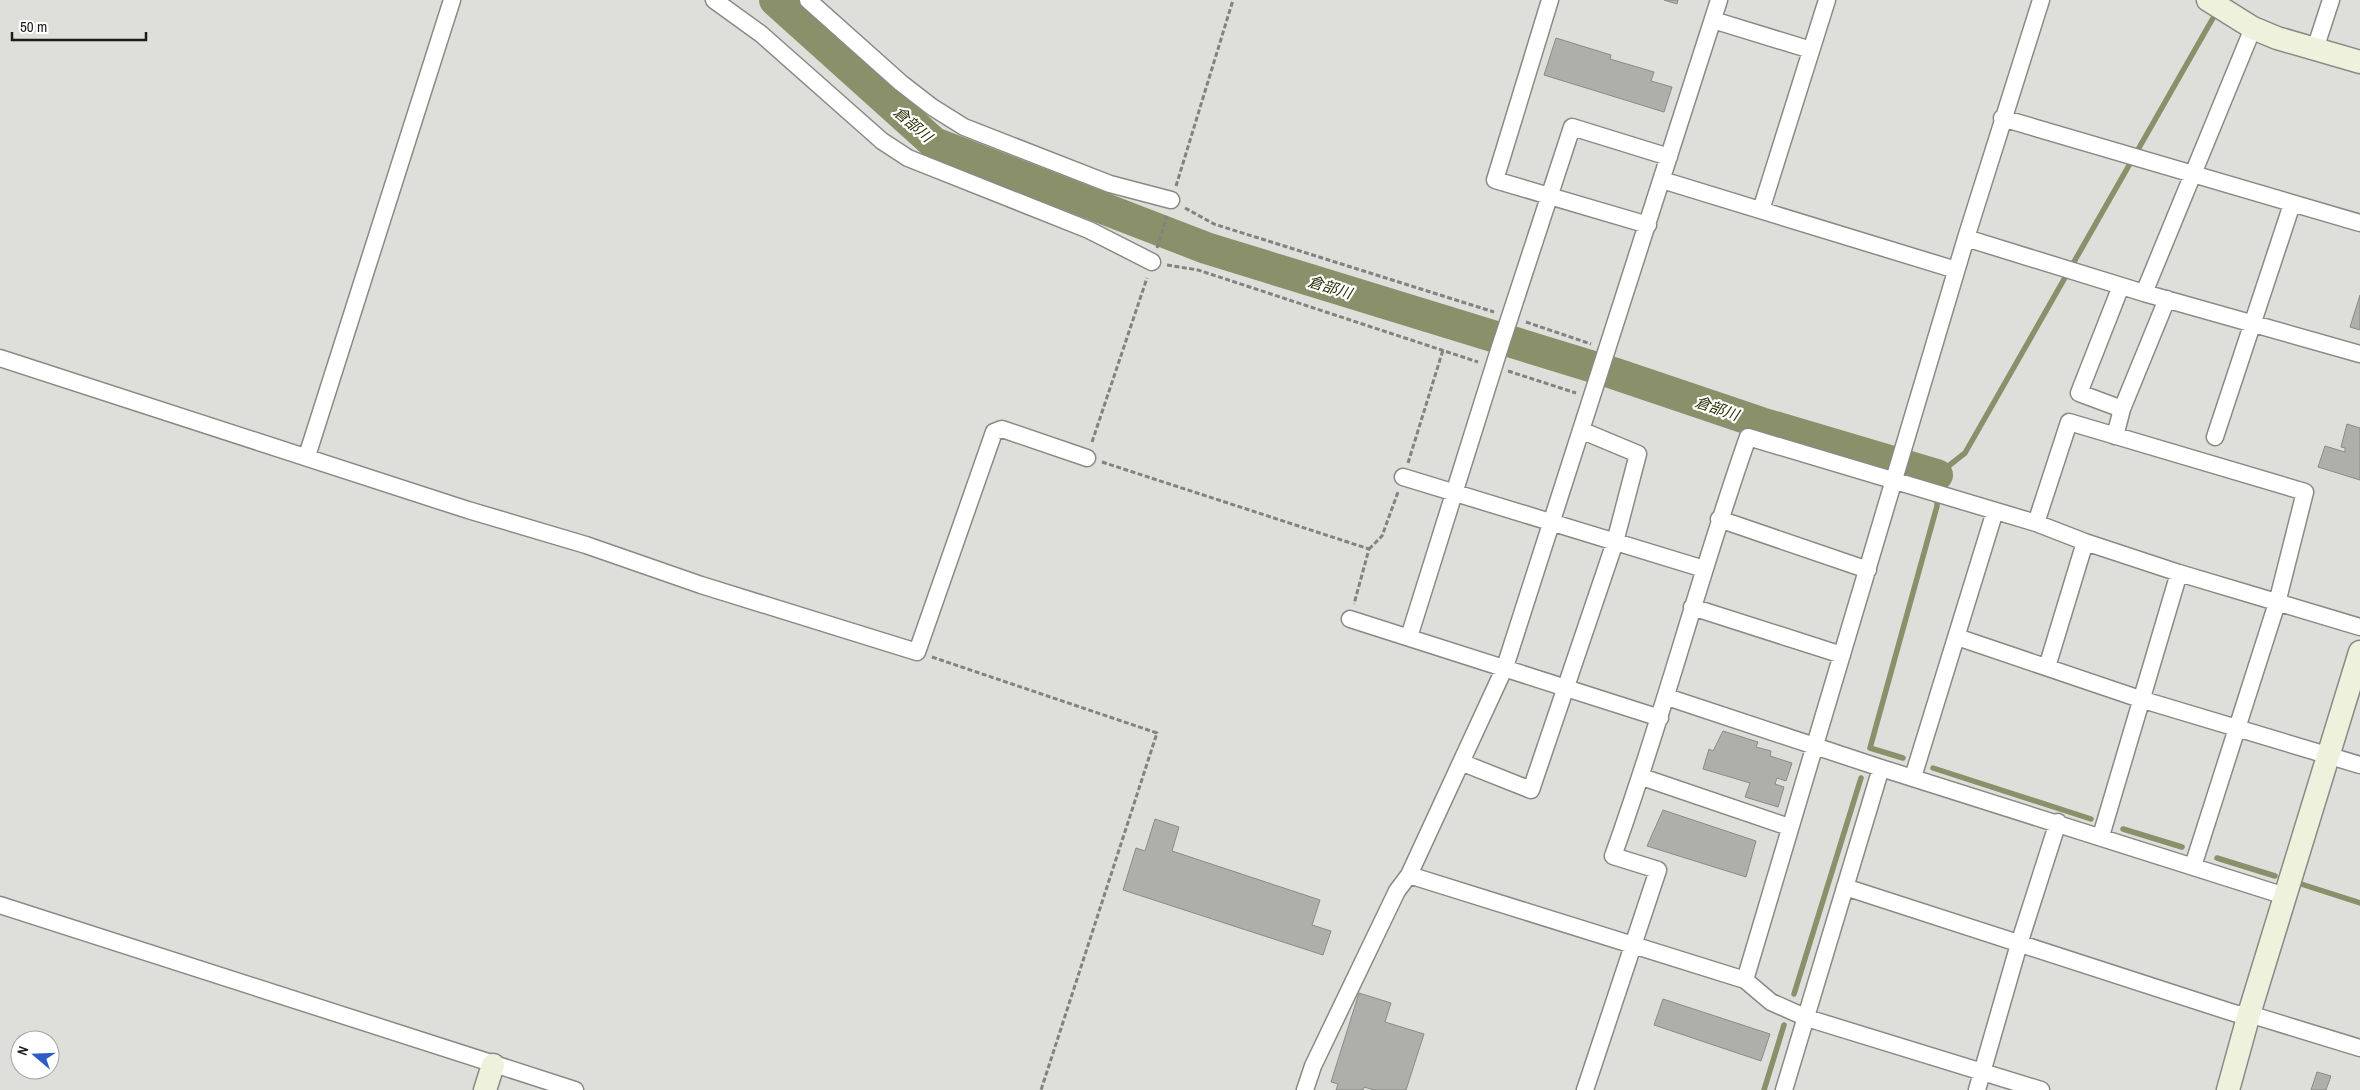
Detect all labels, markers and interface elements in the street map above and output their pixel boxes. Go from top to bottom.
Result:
scale bar [12,10,146,42]
text: 50 m [20,16,47,37]
water label: 倉部川 [889,101,938,148]
water label: 倉部川 [1305,270,1356,304]
water label: 倉部川 [1692,391,1744,426]
north arrow [10,1030,60,1080]
text: N [13,1044,33,1058]

